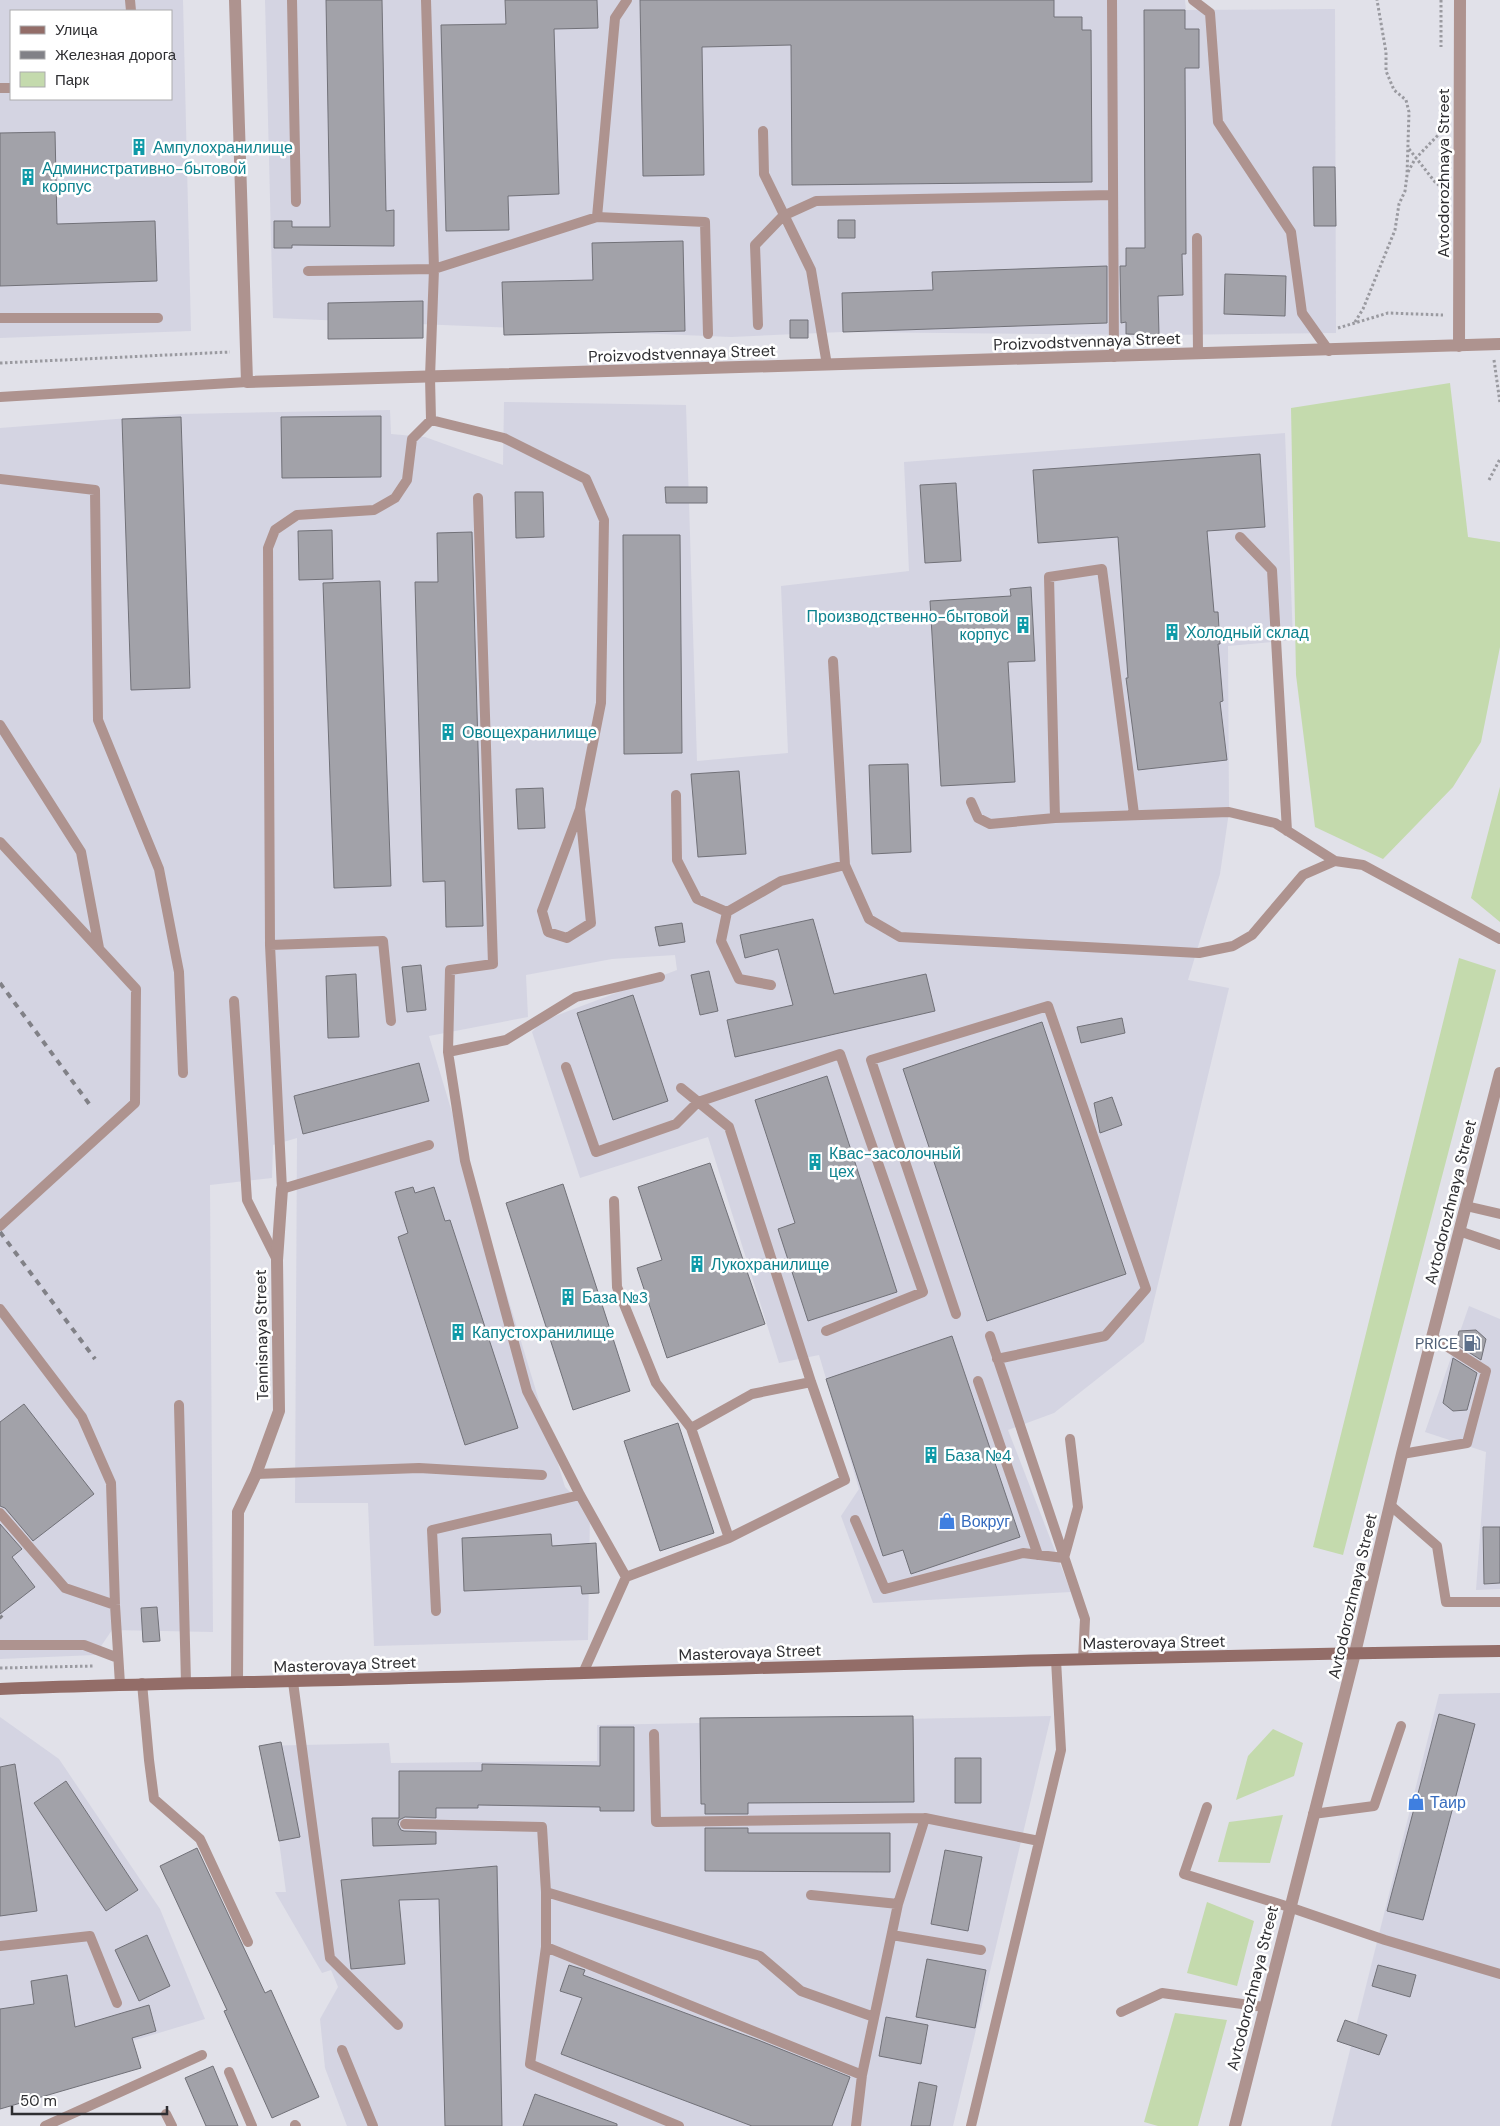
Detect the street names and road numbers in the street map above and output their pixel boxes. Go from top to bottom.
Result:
street label: Avtodorozhnaya Street [1433,88,1454,258]
street label: Proizvodstvennaya Street [993,328,1181,355]
street label: Proizvodstvennaya Street [588,340,776,367]
street label: Avtodorozhnaya Street [1420,1117,1481,1287]
street label: Tennisnaya Street [250,1269,273,1401]
street label: Avtodorozhnaya Street [1323,1511,1382,1681]
street label: Masterovaya Street [1082,1631,1226,1654]
street label: Masterovaya Street [678,1640,822,1665]
street label: Masterovaya Street [273,1652,417,1677]
street label: Avtodorozhnaya Street [1222,1903,1283,2073]

